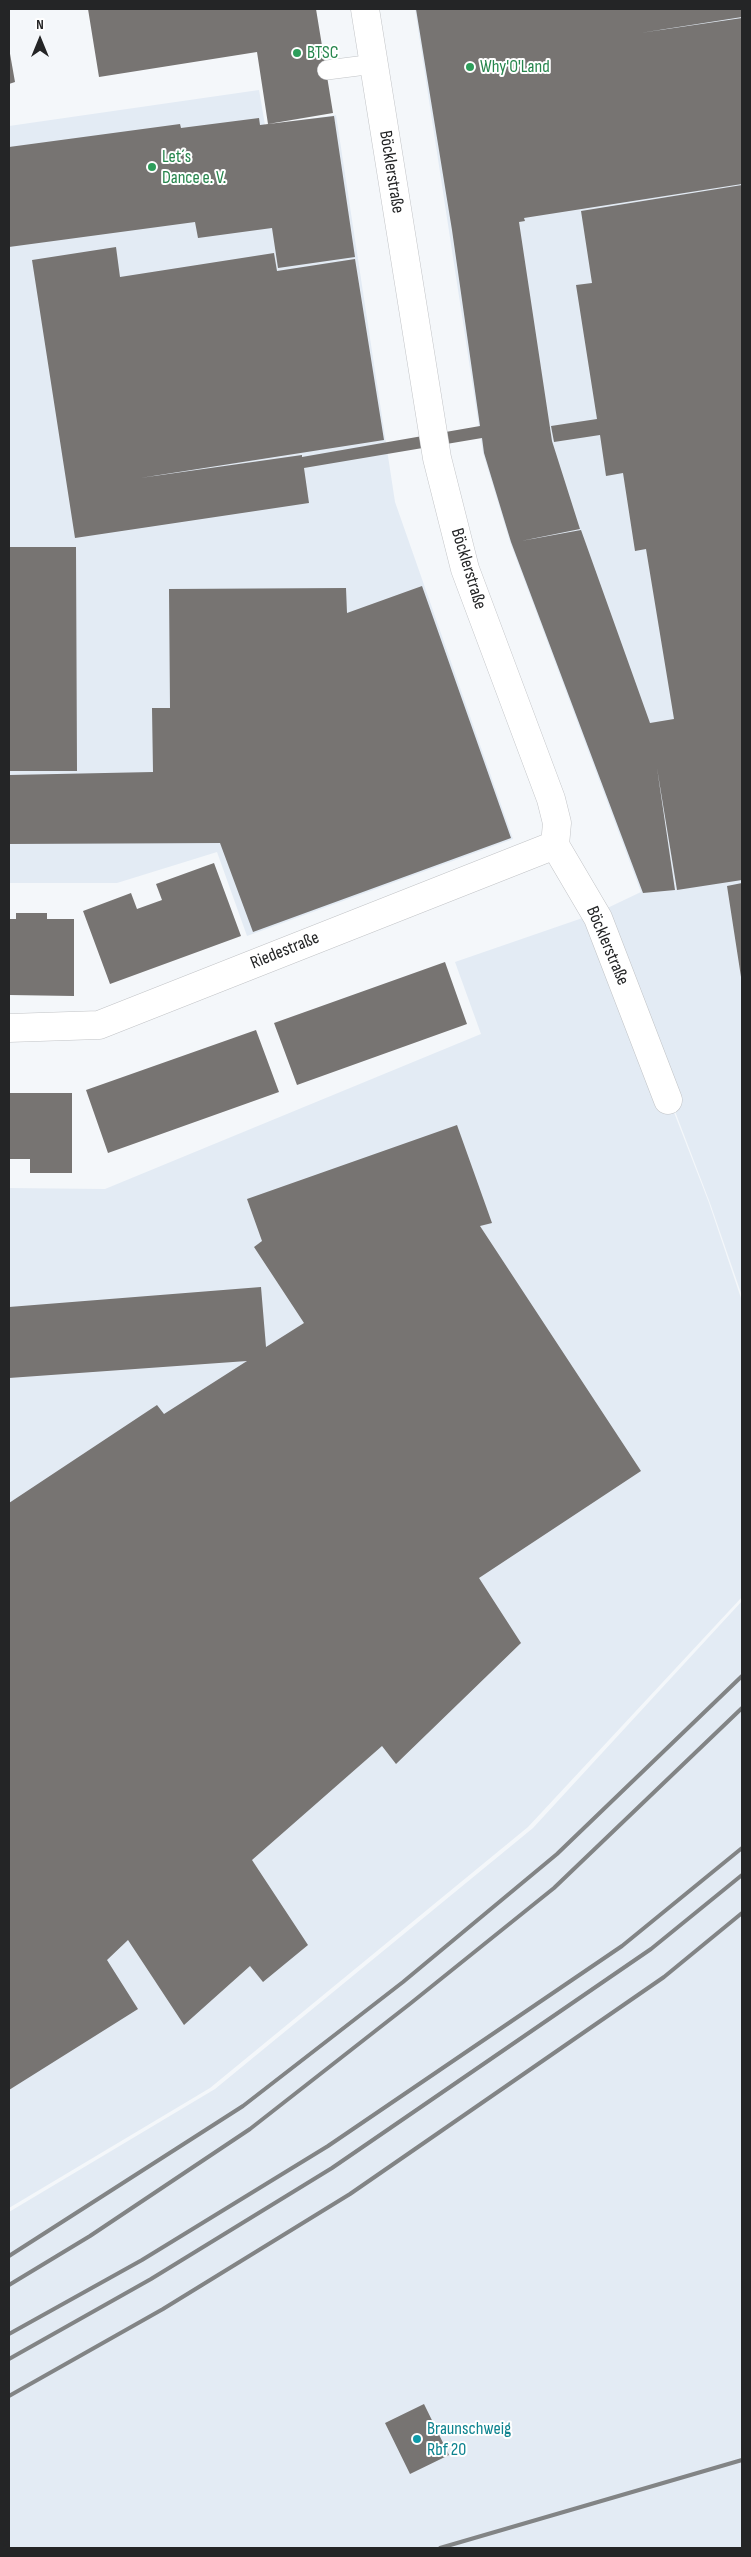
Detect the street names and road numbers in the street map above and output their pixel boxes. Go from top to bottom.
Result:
street label: Böcklerstraße [374,129,408,215]
street label: Böcklerstraße [445,526,491,612]
street label: Böcklerstraße [581,903,633,989]
street label: Riedestraße [247,927,323,975]

